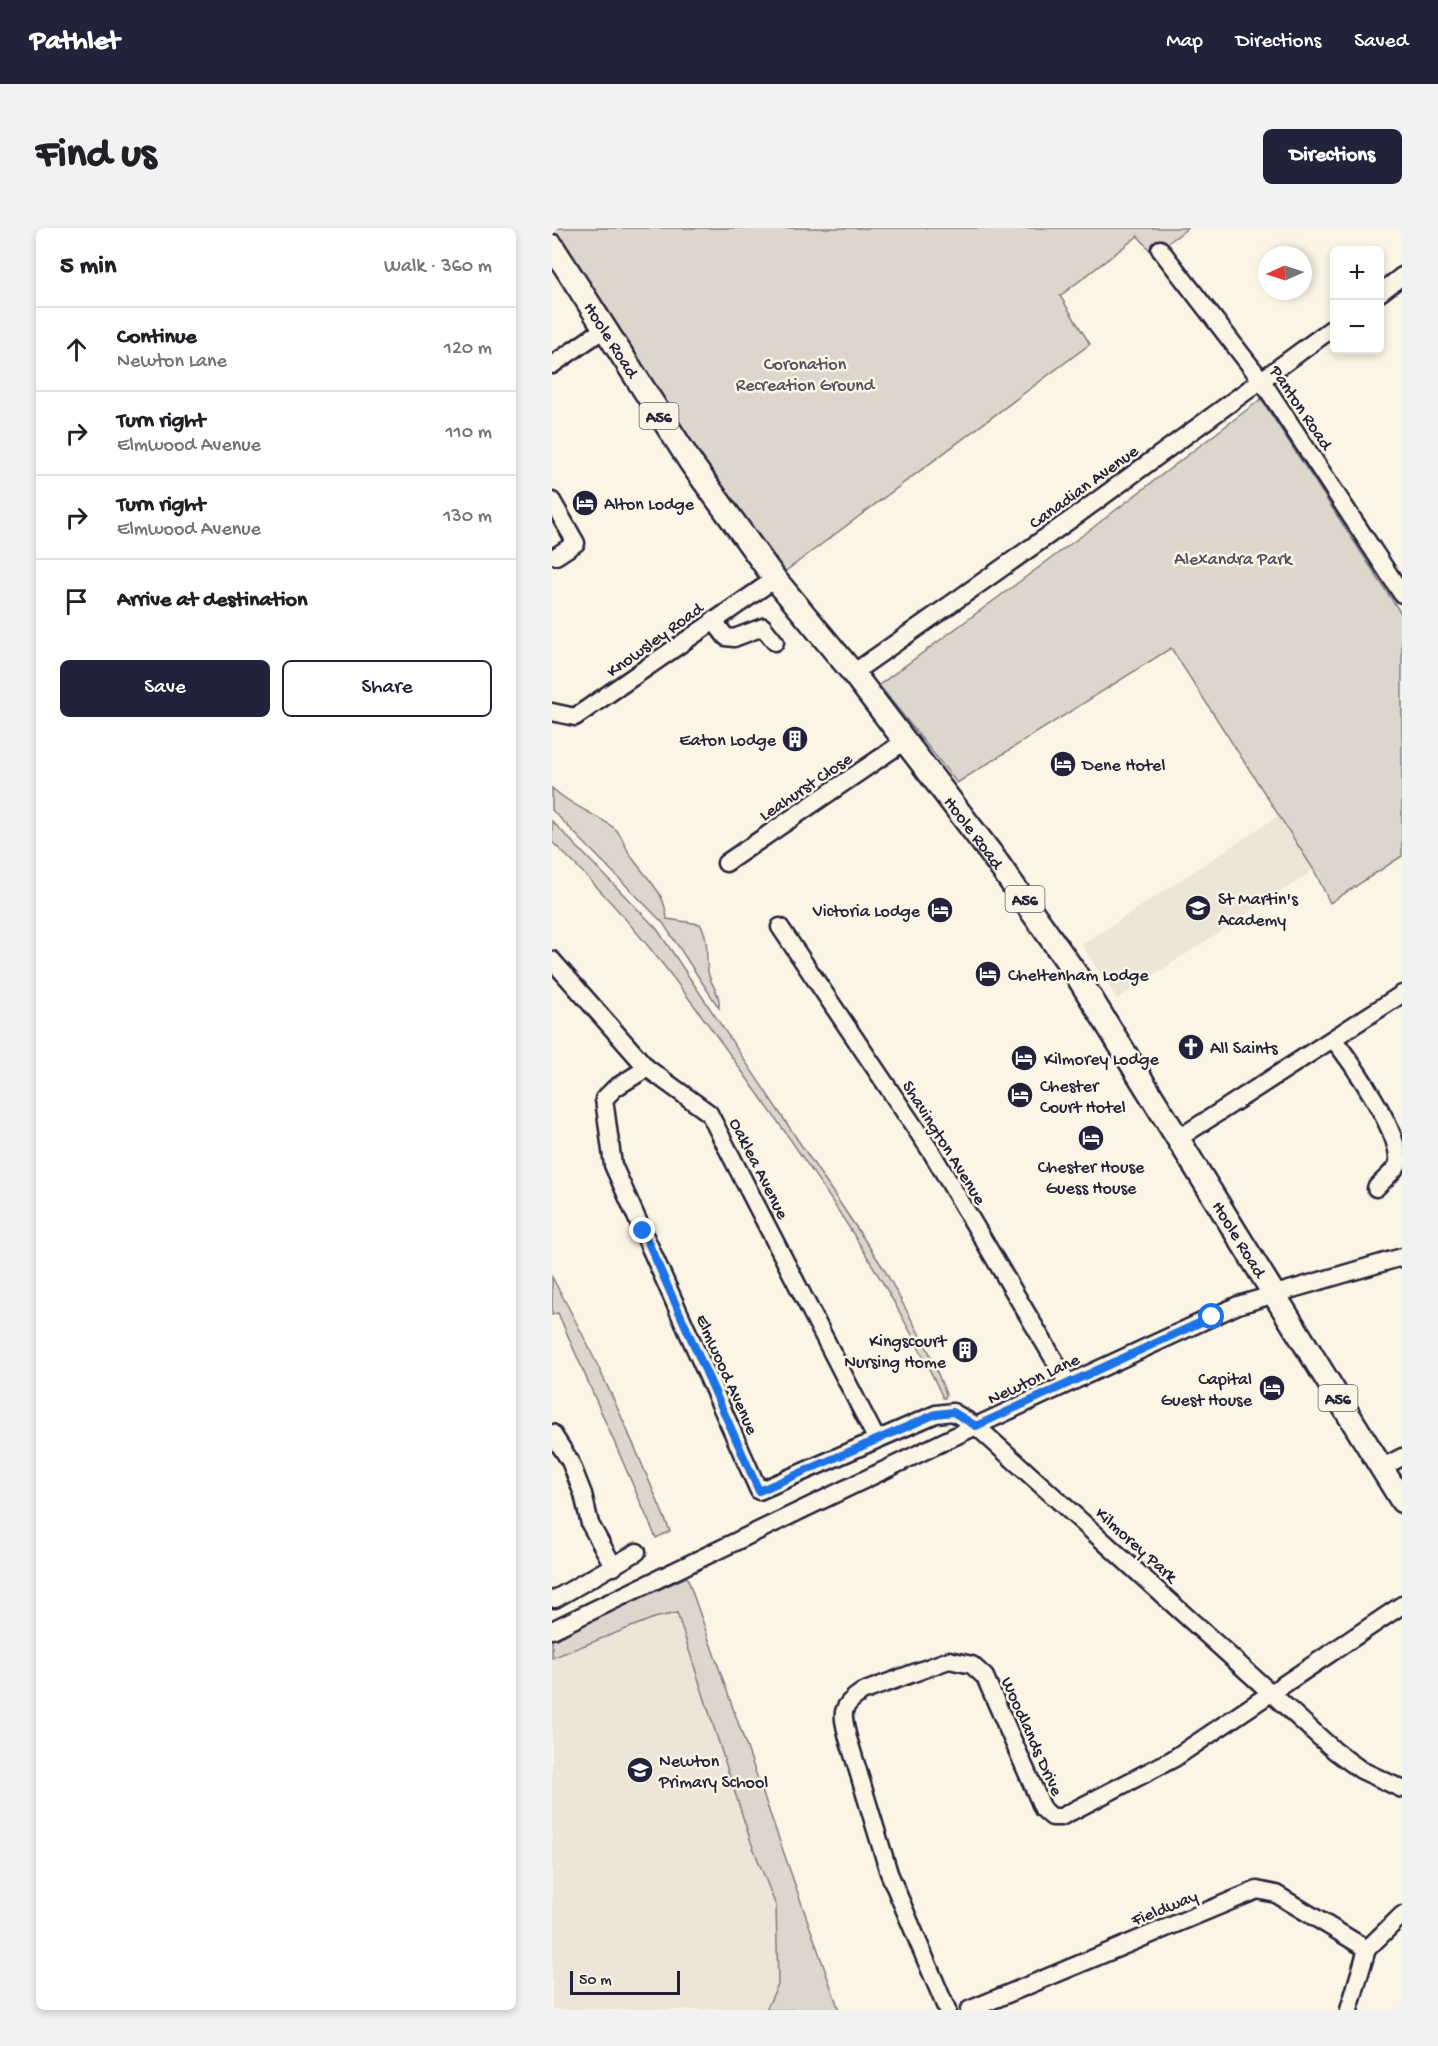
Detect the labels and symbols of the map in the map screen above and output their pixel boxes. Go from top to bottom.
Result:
north arrow [1258,246,1312,300]
street label: Hoole Road [578,299,643,384]
park label: Coronation Recreation Ground [736,355,876,397]
street label: Panton Road [1263,361,1337,456]
road number: A56 [640,403,678,429]
street label: Canadian Avenue [1026,441,1144,535]
hotel icon: Alton Lodge [570,488,600,518]
place label: Alton Lodge [604,495,695,516]
park label: Alexandra Park [1174,550,1294,571]
street label: Knowsley Road [603,598,709,683]
building icon: Eaton Lodge [780,724,810,754]
place label: Eaton Lodge [679,731,777,752]
street label: Leahurst Close [756,749,857,827]
hotel icon: Dene Hotel [1048,749,1078,779]
place label: Dene Hotel [1081,756,1165,777]
street label: Hoole Road [938,793,1007,875]
road number: A56 [1006,886,1044,912]
place label: St Martin's Academy [1218,890,1299,932]
school or university icon: St Martin's Academy [1183,893,1213,923]
hotel icon: Victoria Lodge [925,895,955,925]
place label: Victoria Lodge [812,902,921,923]
hotel icon: Cheltenham Lodge [973,959,1003,989]
place label: Cheltenham Lodge [1008,966,1149,987]
church icon: All Saints [1176,1032,1206,1062]
place label: All Saints [1210,1039,1279,1060]
hotel icon: Kilmorey Lodge [1009,1043,1039,1073]
place label: Kilmorey Lodge [1044,1050,1159,1071]
street label: Shavington Avenue [896,1077,990,1210]
place label: Chester Court Hotel [1040,1077,1126,1119]
hotel icon: Chester Court Hotel [1005,1080,1035,1110]
street label: Oaklea Avenue [723,1115,793,1224]
hotel icon: Chester House Guess House [1076,1123,1106,1153]
place label: Chester House Guess House [1038,1158,1145,1200]
street label: Hoole Road [1206,1198,1270,1283]
route end [629,1217,655,1243]
route start [1198,1303,1224,1329]
street label: Elmwood Avenue [690,1312,762,1439]
place label: Kingscourt Nursing Home [844,1332,948,1374]
building icon: Kingscourt Nursing Home [950,1335,980,1365]
street label: Newton Lane [985,1350,1084,1411]
place label: Capital Guest House [1161,1370,1253,1412]
hotel icon: Capital Guest House [1257,1373,1287,1403]
road number: A56 [1318,1385,1358,1411]
street label: Kilmorey Park [1090,1504,1182,1589]
street label: Woodlands Drive [995,1674,1067,1800]
place label: Newton Primary School [658,1752,768,1794]
school or university icon: Newton Primary School [625,1755,655,1785]
street label: Fieldway [1128,1886,1201,1932]
scale bar [570,1968,680,1996]

